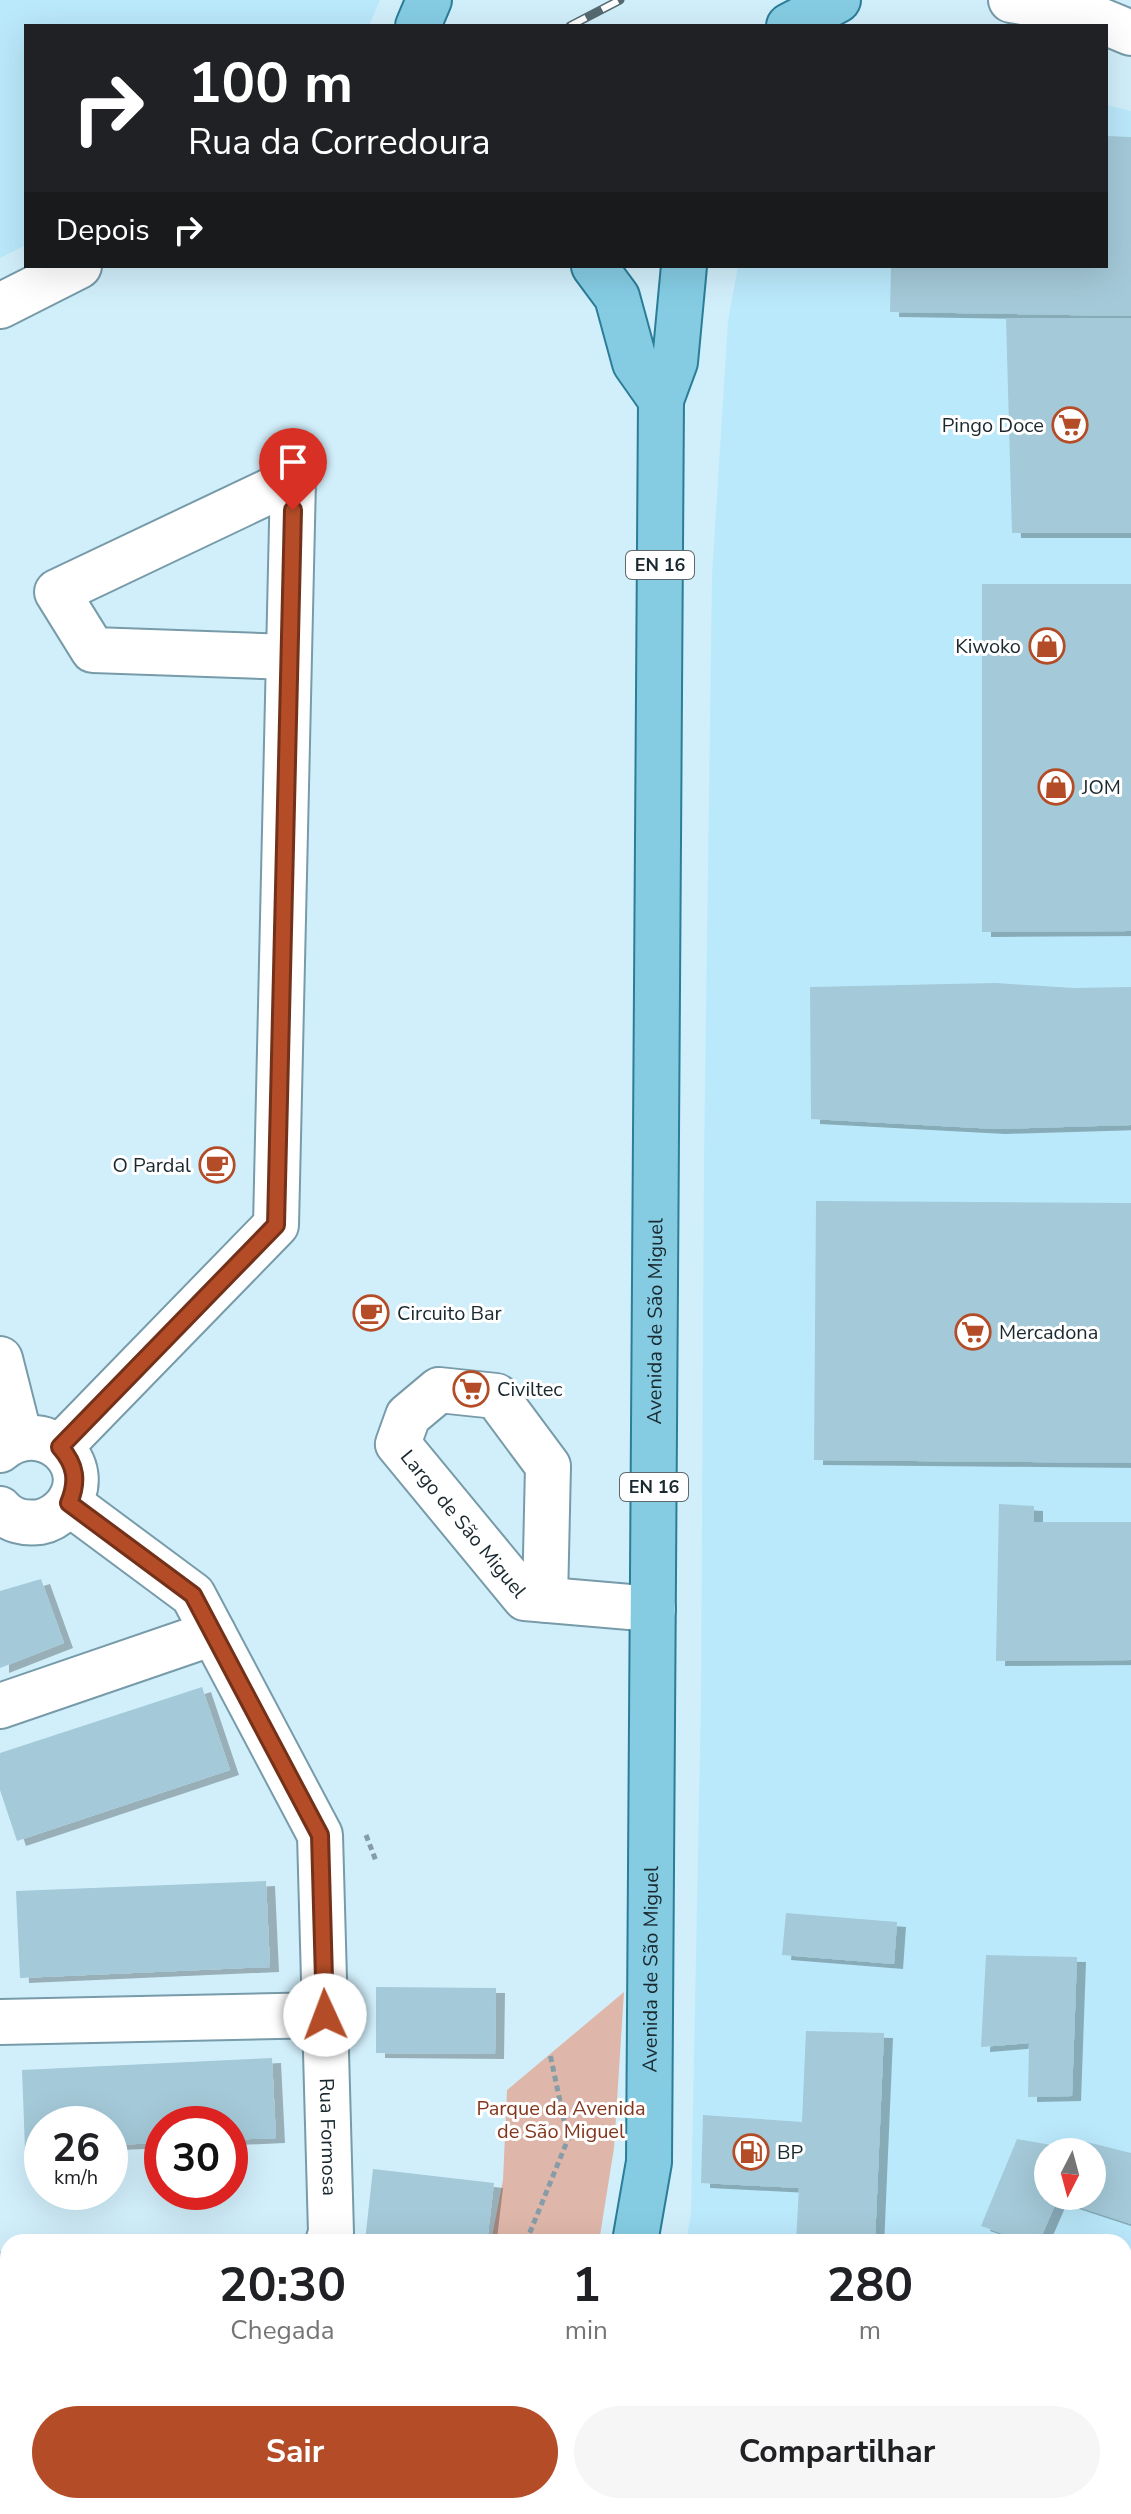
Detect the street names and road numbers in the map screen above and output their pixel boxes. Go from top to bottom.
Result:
road number: EN 16 [626,551,694,579]
street label: Avenida de São Miguel [641,1218,669,1424]
street label: Largo de São Miguel [395,1444,533,1603]
road number: EN 16 [620,1473,688,1501]
street label: Avenida de São Miguel [636,1866,665,2072]
street label: Rua Formosa [313,2078,343,2196]

